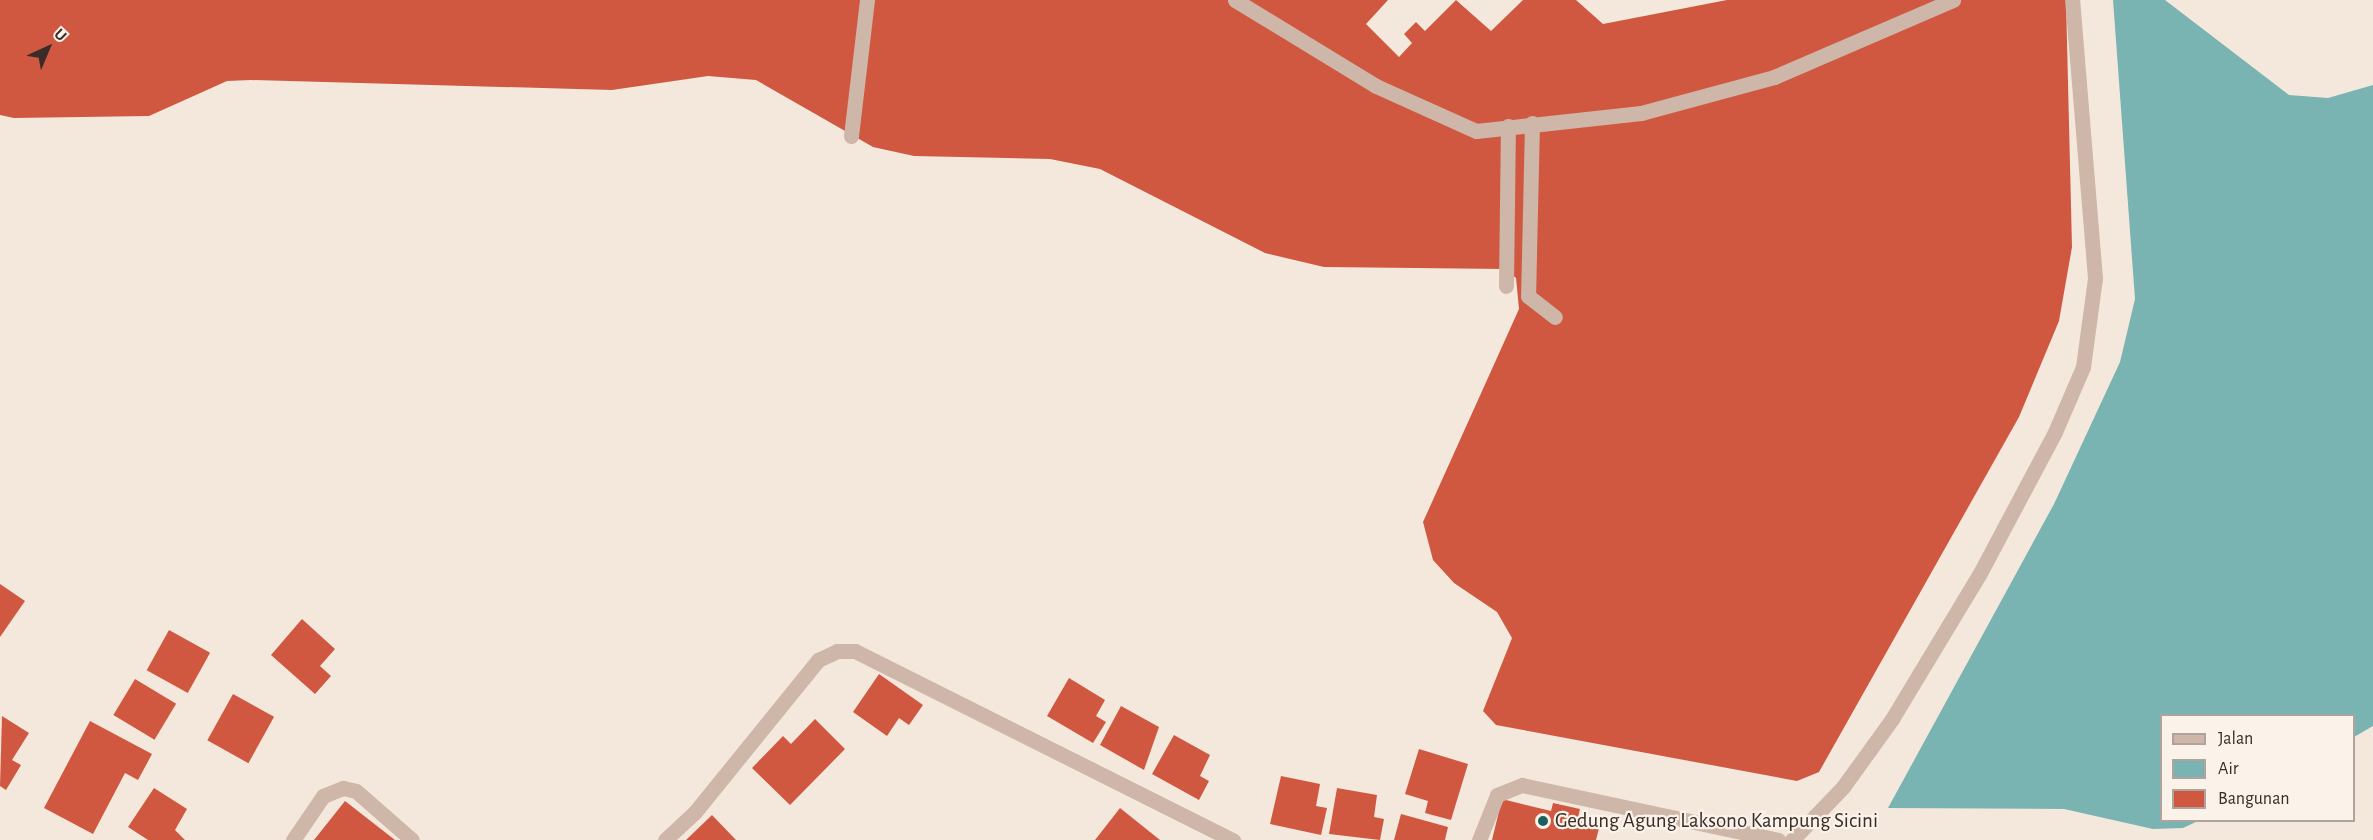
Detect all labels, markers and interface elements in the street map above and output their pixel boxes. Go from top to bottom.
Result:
north arrow [18,18,78,78]
text: U [51,26,70,44]
legend [2160,714,2355,822]
text: Jalan [2218,730,2253,748]
text: Air [2218,760,2239,778]
text: Bangunan [2218,790,2290,808]
place label: Gedung Agung Laksono Kampung Sicini [1555,808,1878,834]
marker: Gedung Agung Laksono Kampung Sicini [1536,814,1550,828]

